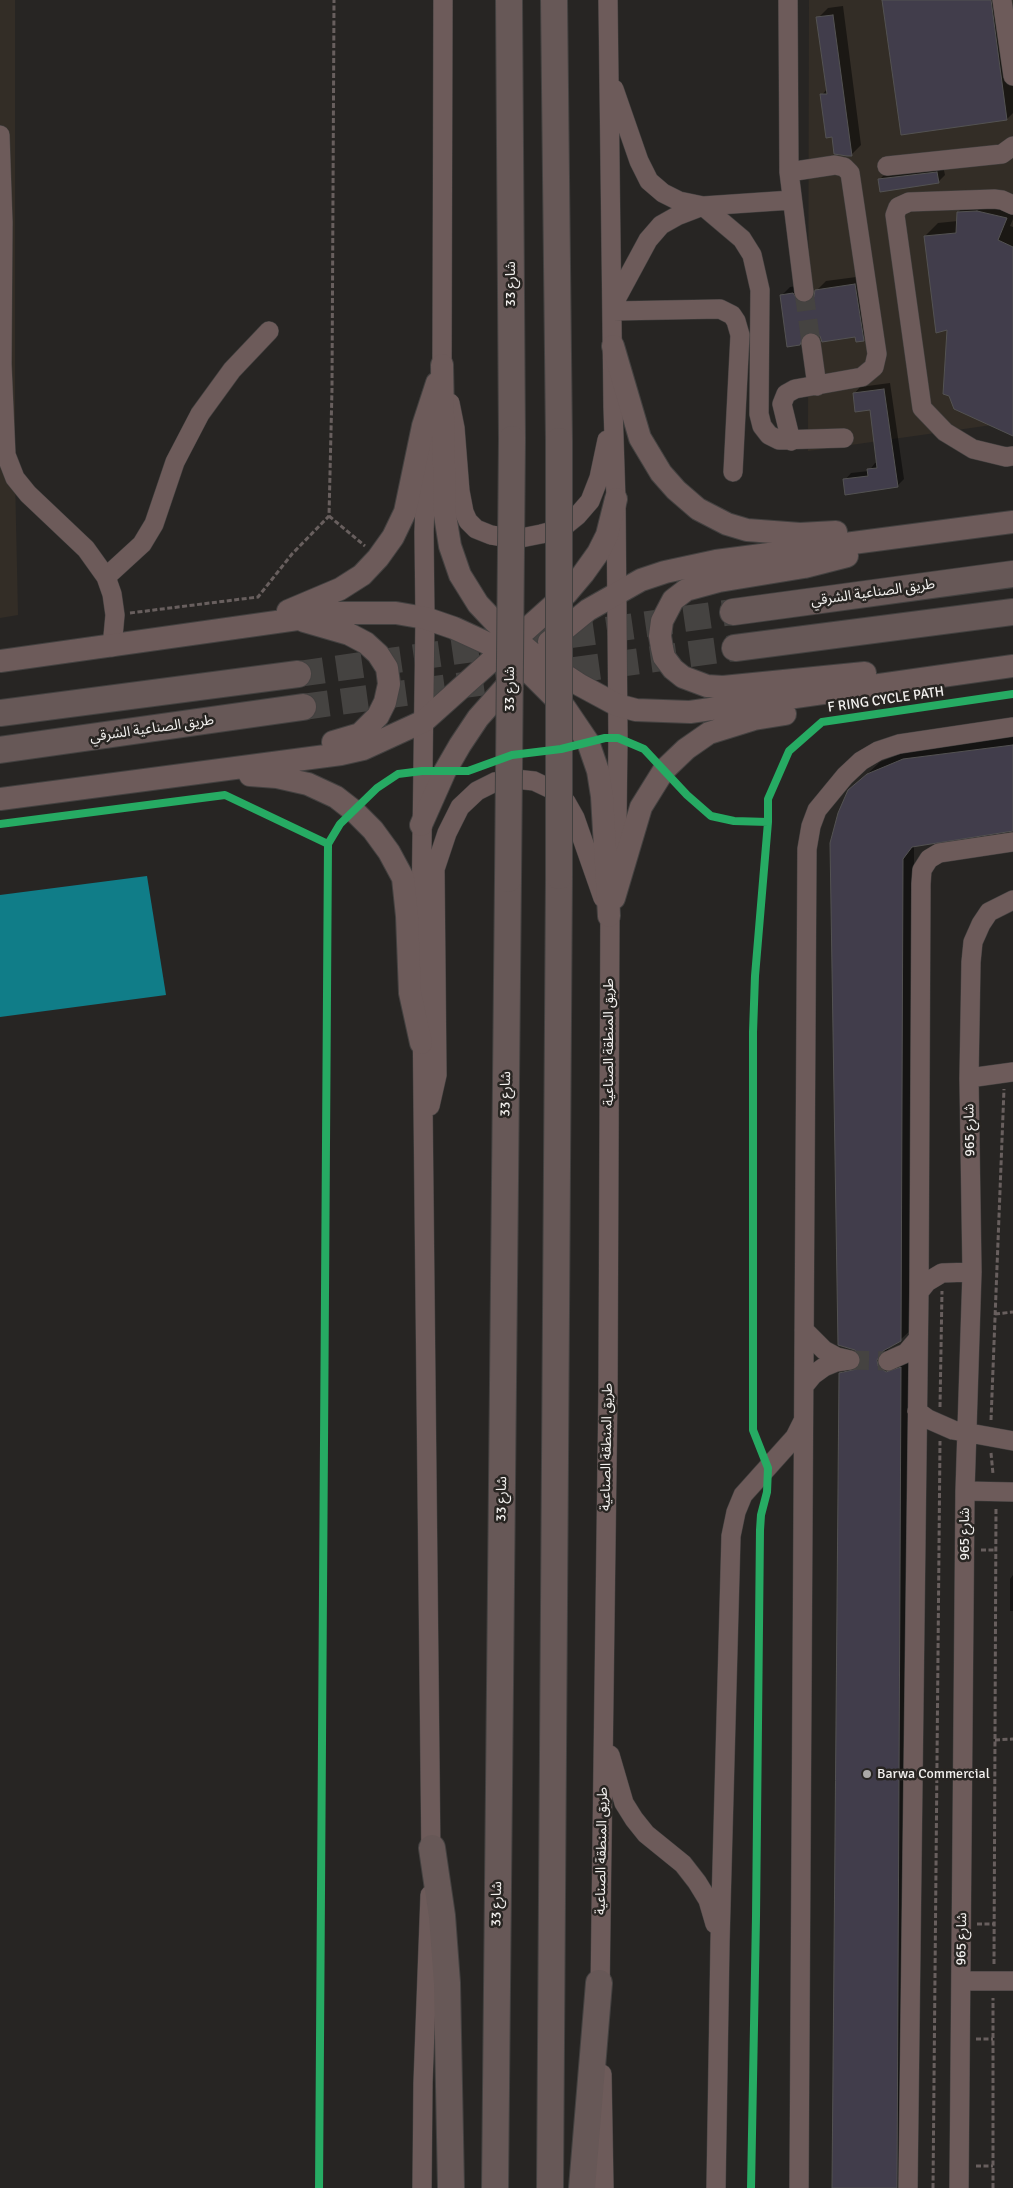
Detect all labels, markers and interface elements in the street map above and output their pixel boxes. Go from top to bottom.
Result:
street label: شارع 33 [503,261,519,307]
street label: طريق الصناعية الشرقي [810,576,936,610]
street label: شارع 33 [502,666,518,712]
street label: F RING CYCLE PATH [827,684,945,716]
street label: طريق الصناعية الشرقي [89,712,215,746]
street label: طريق المنطقة الصناعية [601,978,617,1106]
street label: شارع 33 [497,1071,515,1117]
street label: شارع 965 [961,1103,979,1157]
street label: طريق المنطقة الصناعية [597,1383,617,1511]
street label: شارع 33 [493,1476,511,1522]
street label: شارع 965 [957,1507,973,1561]
place label: Barwa Commercial [877,1766,990,1782]
marker: Barwa Commercial [861,1768,873,1780]
street label: طريق المنطقة الصناعية [592,1787,612,1915]
street label: شارع 33 [488,1881,506,1927]
street label: شارع 965 [953,1912,971,1966]

